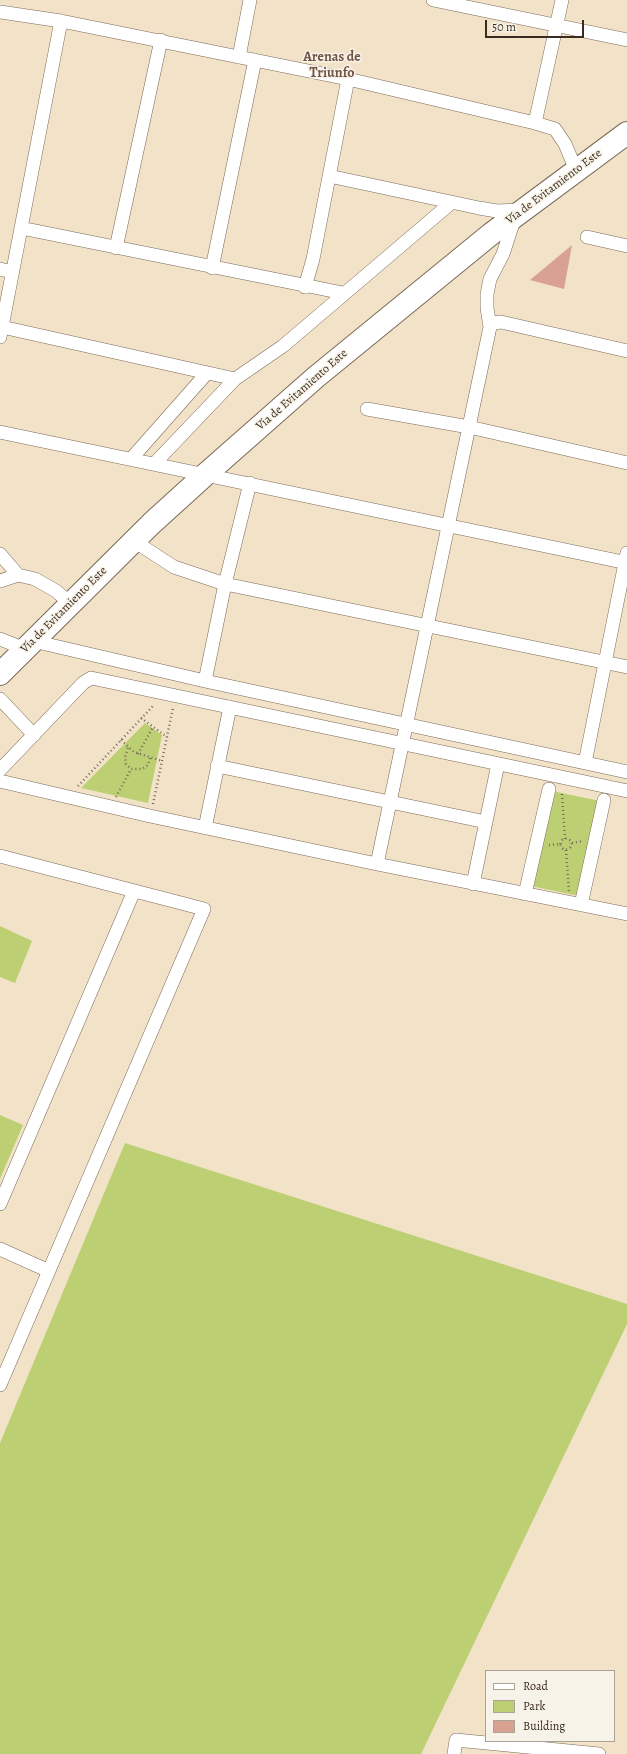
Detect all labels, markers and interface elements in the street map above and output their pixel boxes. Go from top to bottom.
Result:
scale bar [487,12,586,38]
text: 50 m [492,19,516,35]
district label: Arenas de Triunfo [303,50,361,82]
street label: Vía de Evitamiento Este [503,146,605,228]
street label: Vía de Evitamiento Este [253,346,351,434]
street label: Vía de Evitamiento Este [18,564,110,656]
legend [485,1670,615,1742]
text: Road [523,1678,548,1694]
text: Park [523,1698,546,1714]
text: Building [523,1718,565,1734]

